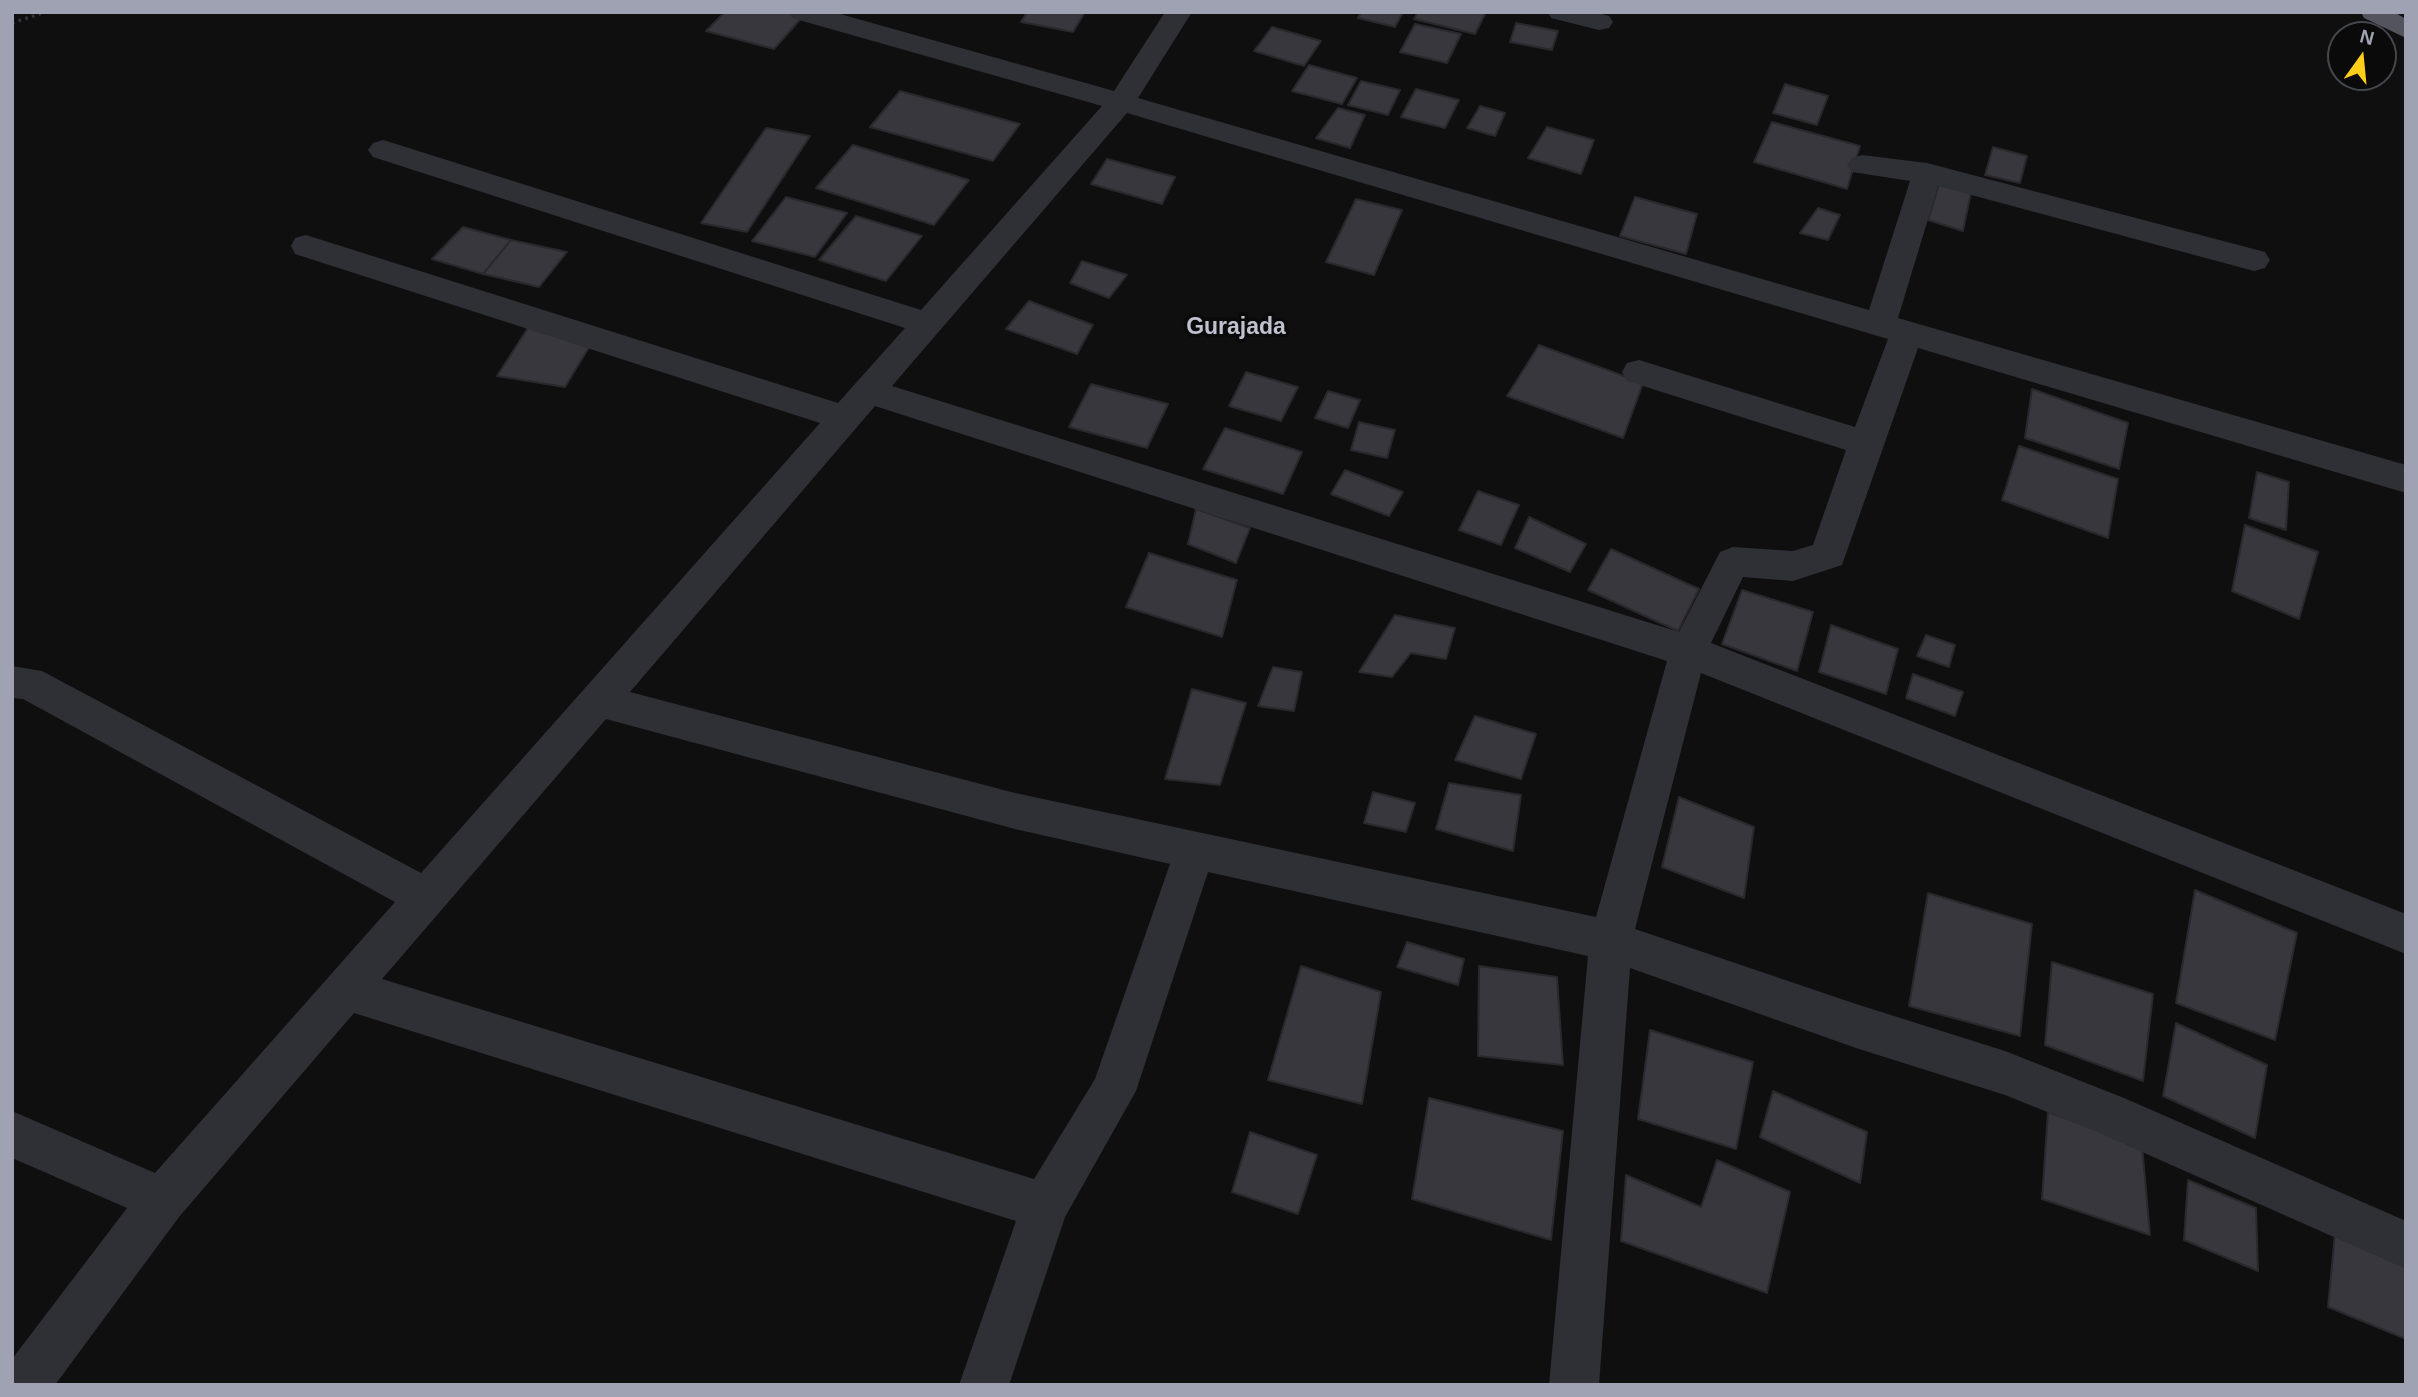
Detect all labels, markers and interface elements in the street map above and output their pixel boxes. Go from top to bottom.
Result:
north arrow [2327,21,2397,91]
text: N [2358,25,2376,49]
district label: Gurajada [1186,314,1286,342]

